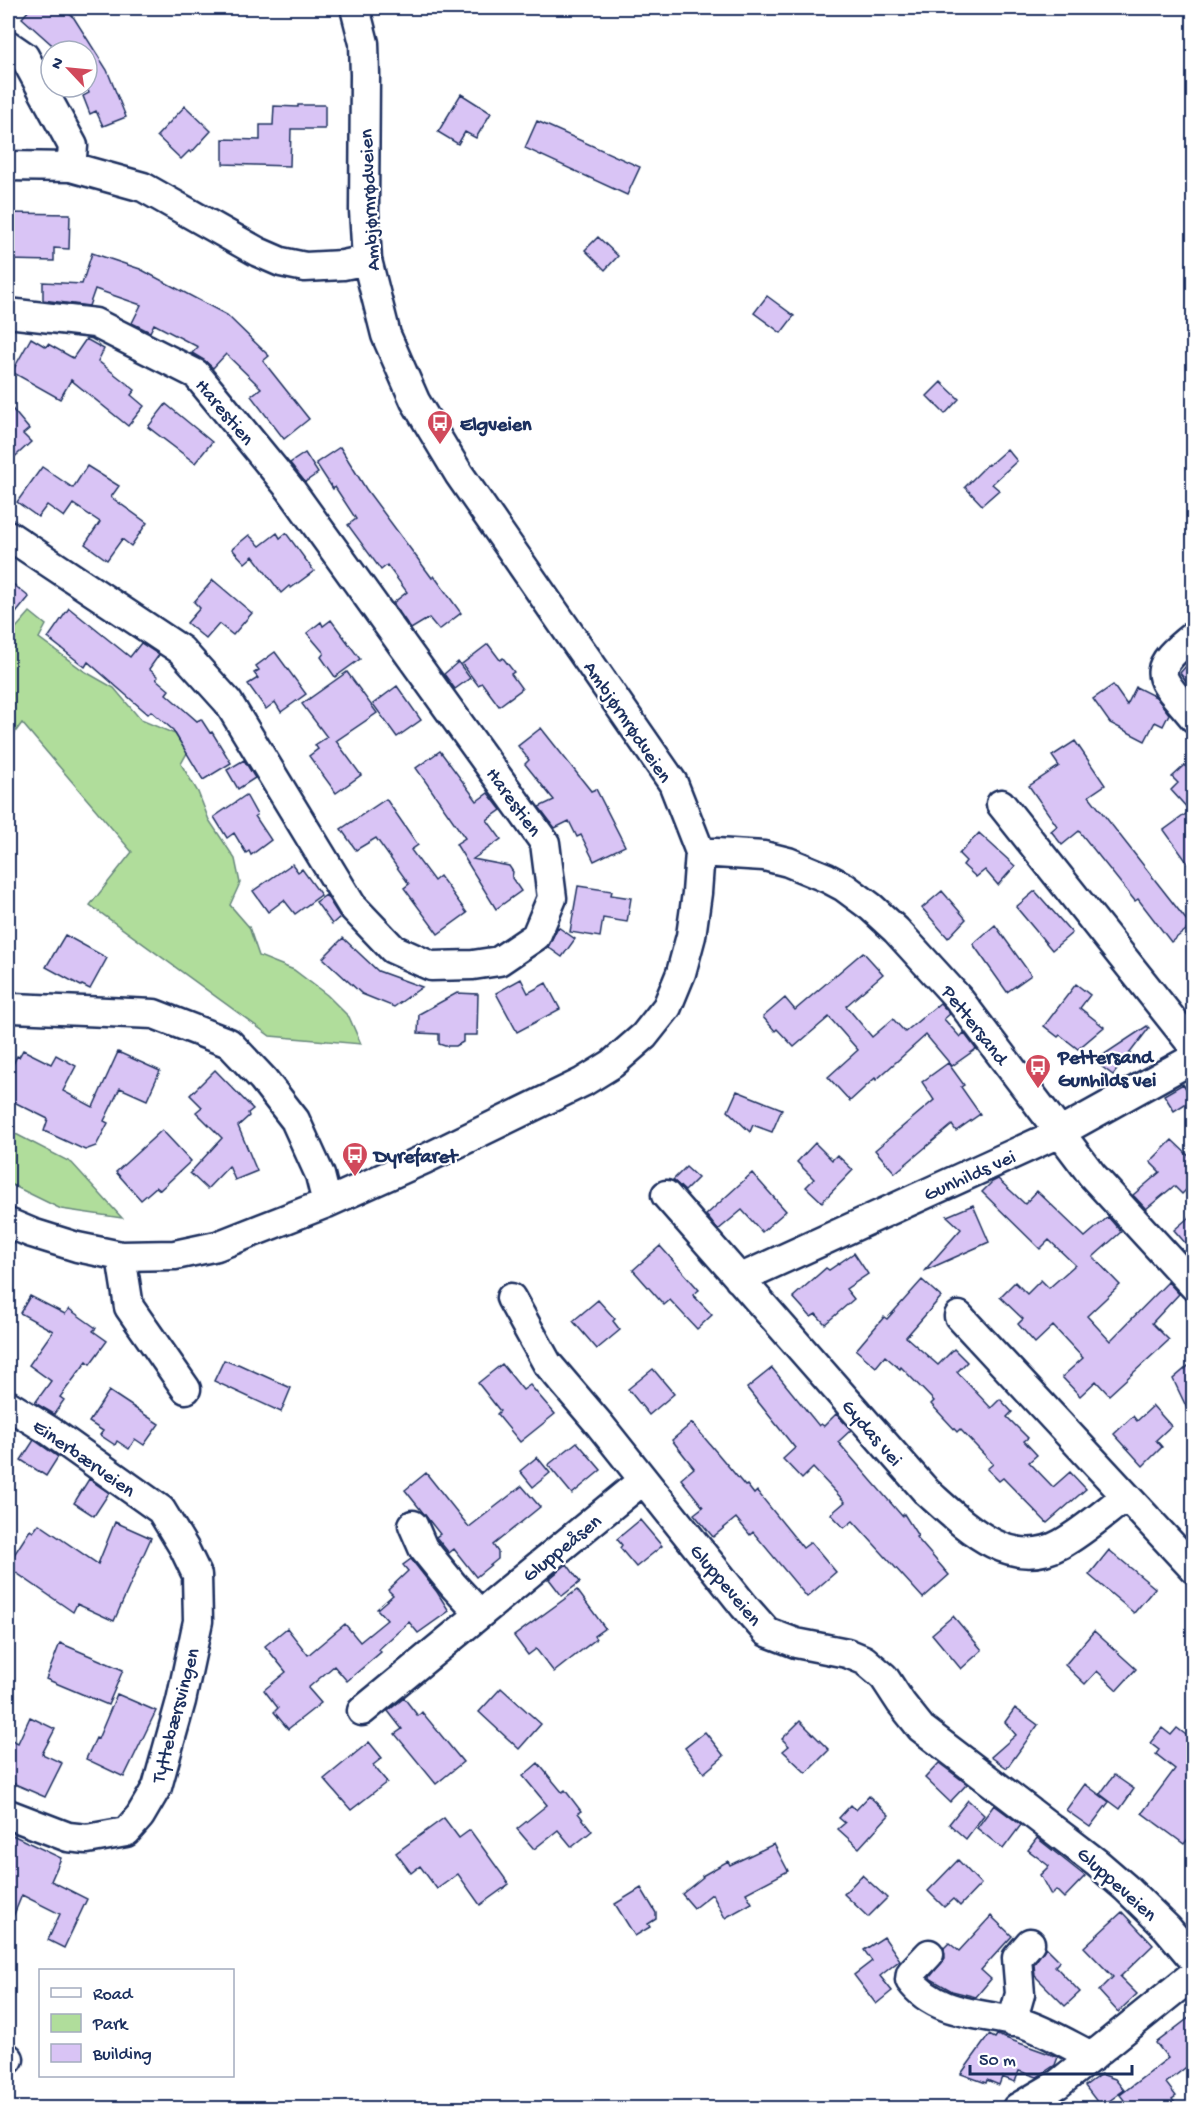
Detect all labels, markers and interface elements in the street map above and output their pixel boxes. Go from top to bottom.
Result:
north arrow [39,39,99,99]
text: N [48,55,70,73]
street label: Ambjørnrødveien [356,128,387,271]
street label: Harestien [189,375,258,452]
bus stop icon: Elgveien [425,408,455,446]
place label: Elgveien [460,415,532,438]
street label: Ambjørnrødveien [577,658,676,789]
street label: Harestien [479,764,545,842]
street label: Pettersand [934,981,1013,1072]
place label: Pettersand Gunhilds vei [1057,1048,1156,1094]
bus stop icon: Pettersand Gunhilds vei [1023,1052,1053,1090]
bus stop icon: Dyrefaret [340,1140,370,1178]
place label: Dyrefaret [372,1147,459,1170]
street label: Gunhilds vei [921,1147,1020,1208]
street label: Gydas vei [835,1396,906,1472]
street label: Einerbærveien [27,1416,139,1504]
street label: Gluppeåsen [519,1510,608,1588]
street label: Gluppeveien [683,1541,765,1632]
street label: Tyttebærsvingen [148,1646,207,1787]
street label: Gluppeveien [1071,1844,1161,1928]
legend [39,1969,234,2077]
text: Road [93,1985,134,2006]
text: Park [92,2015,129,2036]
scale bar [970,2038,1132,2076]
text: Building [92,2045,152,2066]
text: 50 m [979,2051,1016,2072]

